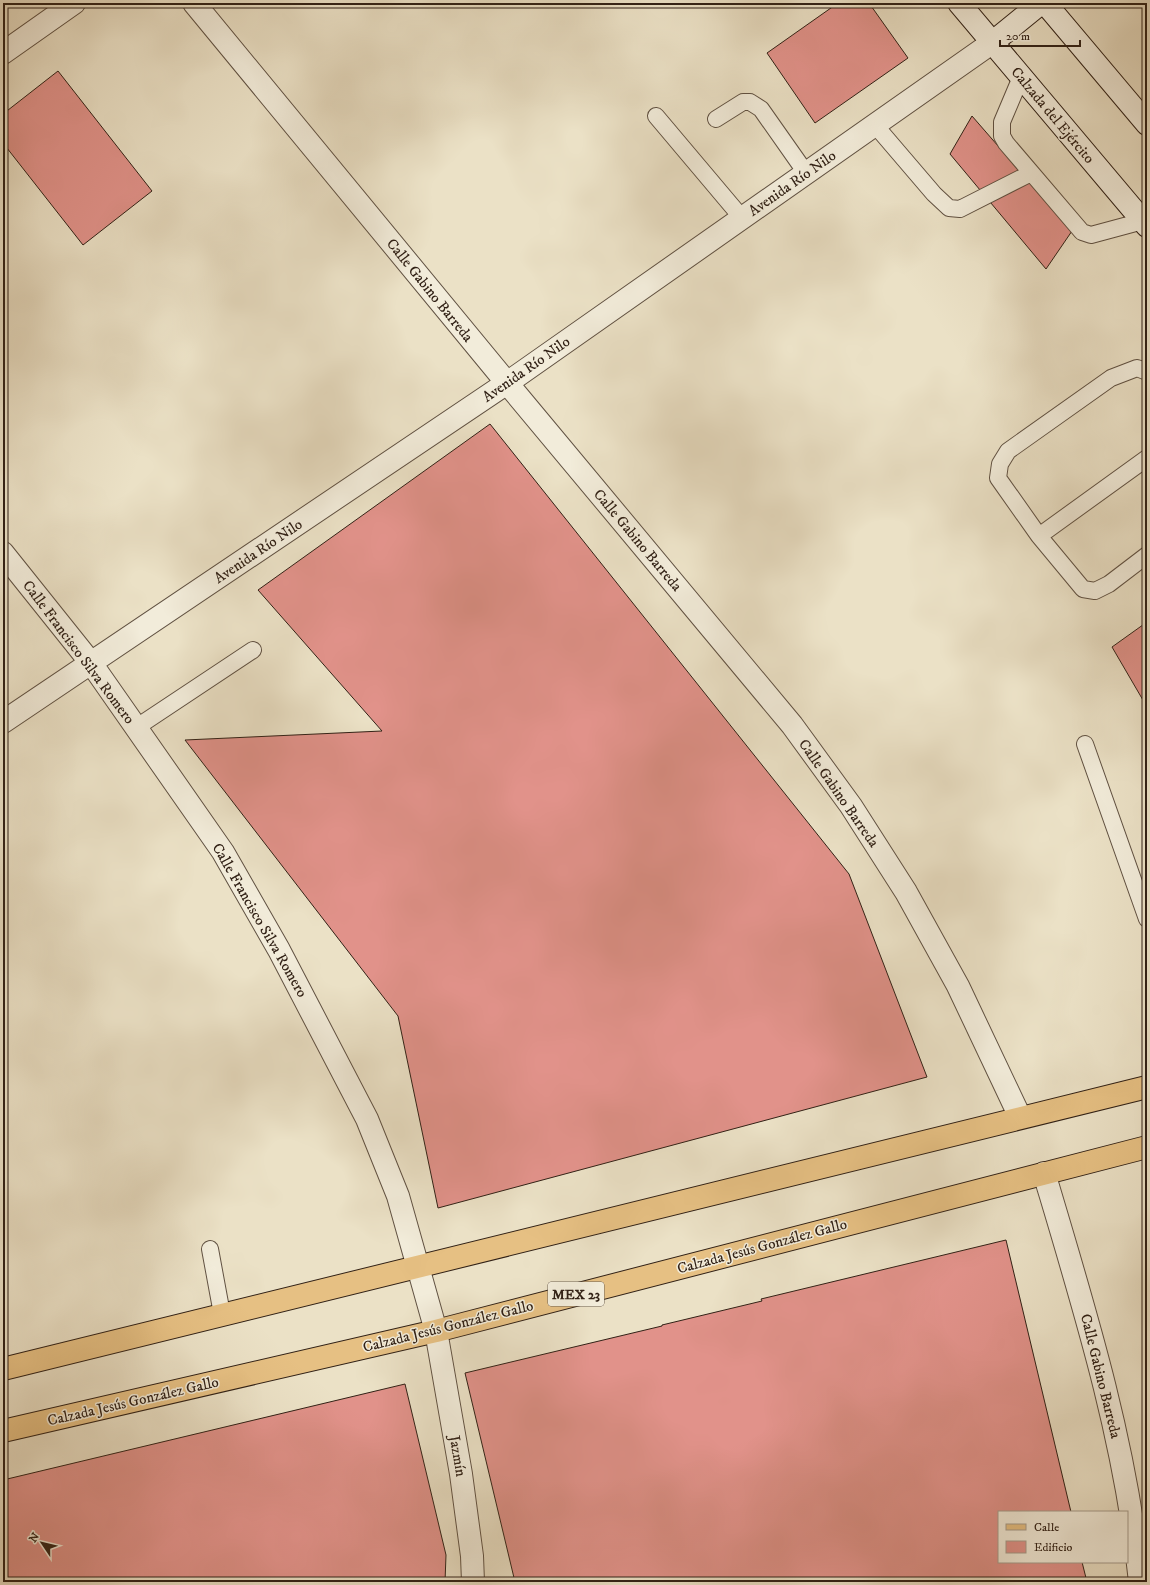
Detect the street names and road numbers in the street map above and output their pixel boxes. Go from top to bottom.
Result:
street label: Calzada del Ejército [1007,63,1099,168]
street label: Avenida Río Nilo [745,146,840,221]
street label: Calle Gabino Barreda [382,235,478,346]
street label: Avenida Río Nilo [479,332,574,407]
street label: Calle Gabino Barreda [589,485,686,596]
street label: Avenida Río Nilo [210,515,306,588]
street label: Calle Francisco Silva Romero [18,577,139,728]
street label: Calle Gabino Barreda [794,735,883,852]
street label: Calle Francisco Silva Romero [208,840,312,1001]
street label: Calzada Jesús González Gallo [675,1215,849,1278]
road number: MEX 23 [548,1282,604,1306]
street label: Calzada Jesús González Gallo [361,1296,535,1357]
street label: Calle Gabino Barreda [1076,1312,1125,1441]
street label: Calzada Jesús González Gallo [46,1373,221,1430]
street label: Jazmín [444,1432,470,1478]

